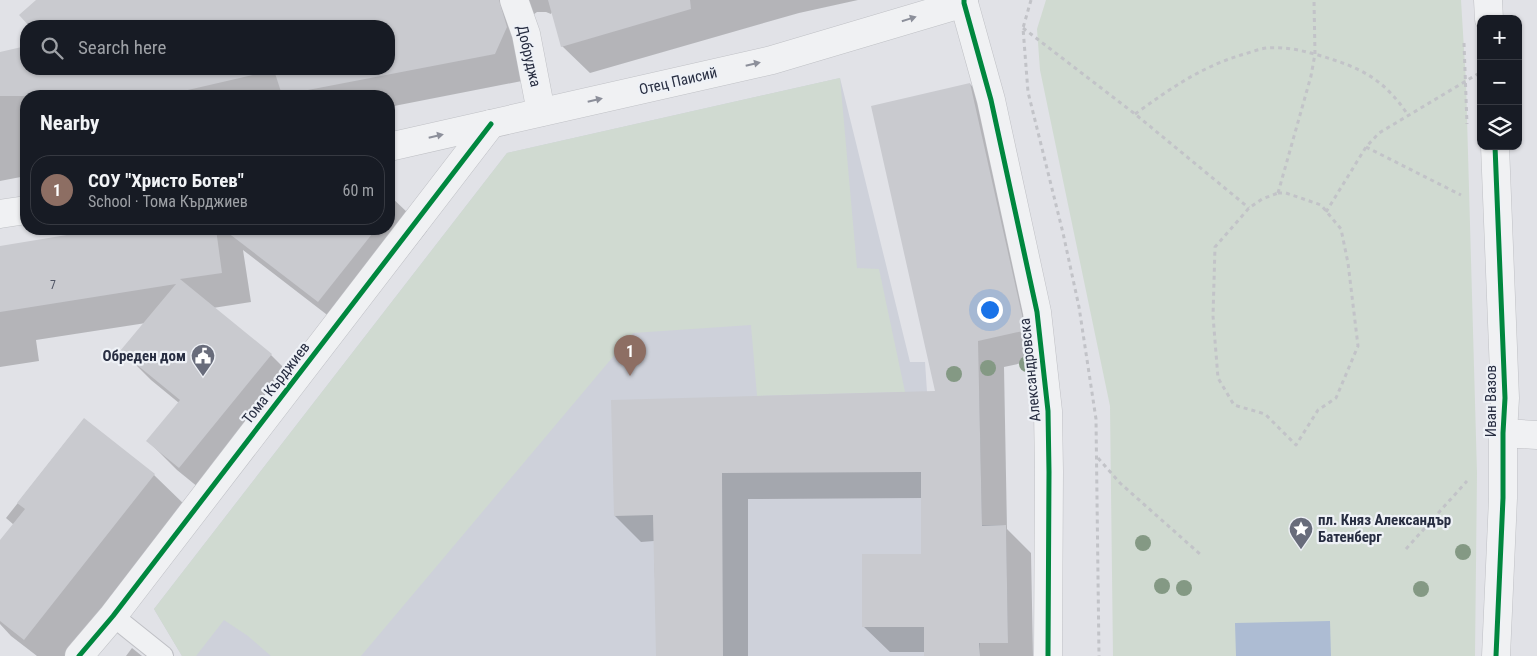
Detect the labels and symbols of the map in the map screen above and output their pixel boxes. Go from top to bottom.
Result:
one-way arrow [902,15,917,23]
street label: Добруджа [513,23,545,89]
one-way arrow [746,60,761,68]
street label: Отец Паисий [637,63,719,99]
one-way arrow [587,96,602,104]
one-way arrow [429,132,445,140]
house number: 7 [50,278,56,292]
your location [977,297,1003,323]
street label: Александровска [1016,317,1044,423]
pin: 1 [614,335,646,376]
street label: Тома Кърджиев [238,338,314,428]
public building icon: Oбреден дом [190,343,216,377]
place label: Oбреден дом [102,347,186,365]
street label: Иван Вазов [1482,365,1500,437]
place label: пл. Княз Александър Батенберг [1318,511,1451,546]
place icon: пл. Княз Александър Батенберг [1288,516,1314,550]

